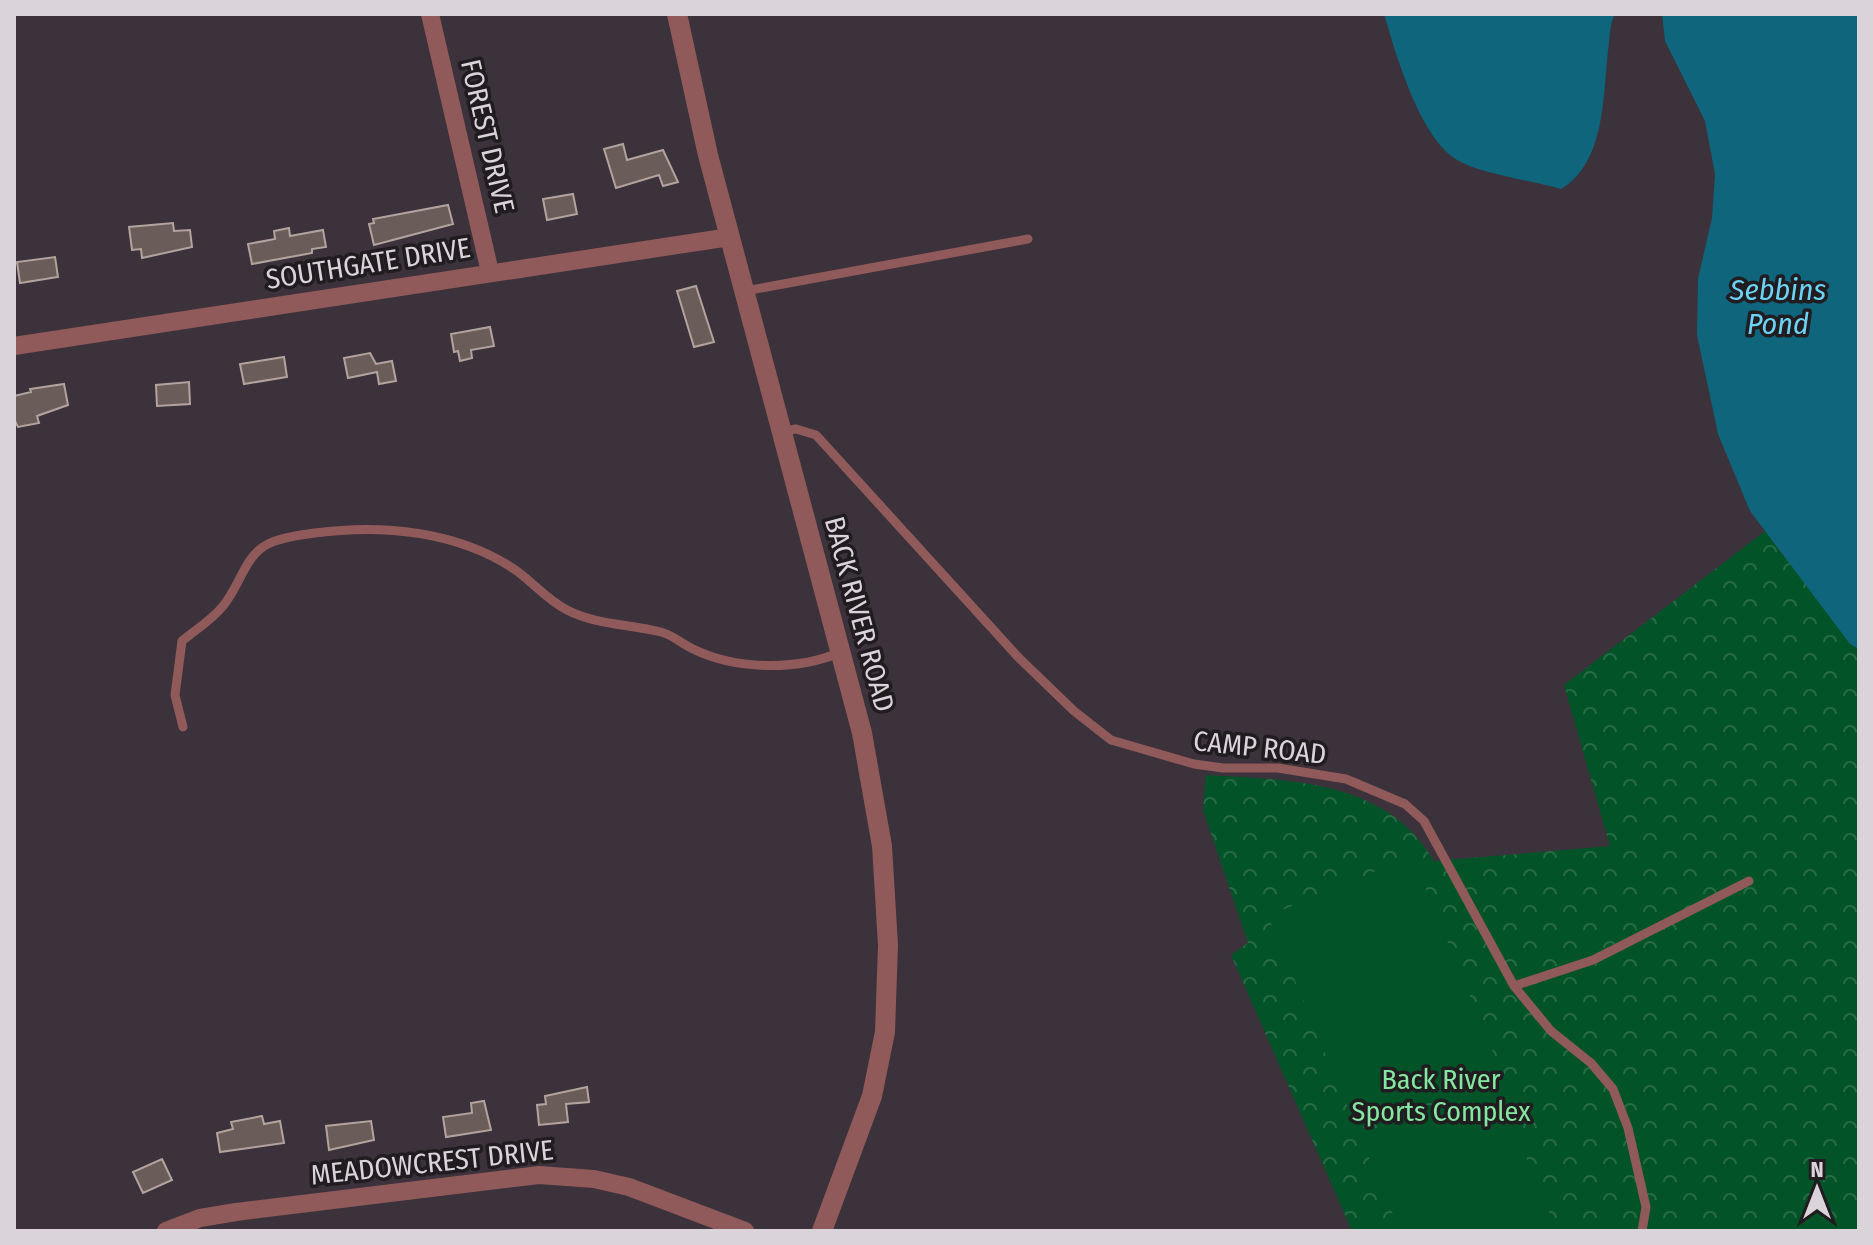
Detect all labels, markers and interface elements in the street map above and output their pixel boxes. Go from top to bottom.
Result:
street label: FOREST DRIVE [454,56,521,216]
street label: SOUTHGATE DRIVE [264,231,472,296]
water label: Sebbins Pond [1729,272,1827,342]
street label: BACK RIVER ROAD [818,513,901,715]
street label: CAMP ROAD [1192,724,1328,771]
park label: Back River Sports Complex [1352,1063,1531,1128]
street label: MEADOWCREST DRIVE [309,1133,555,1192]
north arrow [1777,1149,1857,1229]
text: N [1810,1156,1824,1183]

